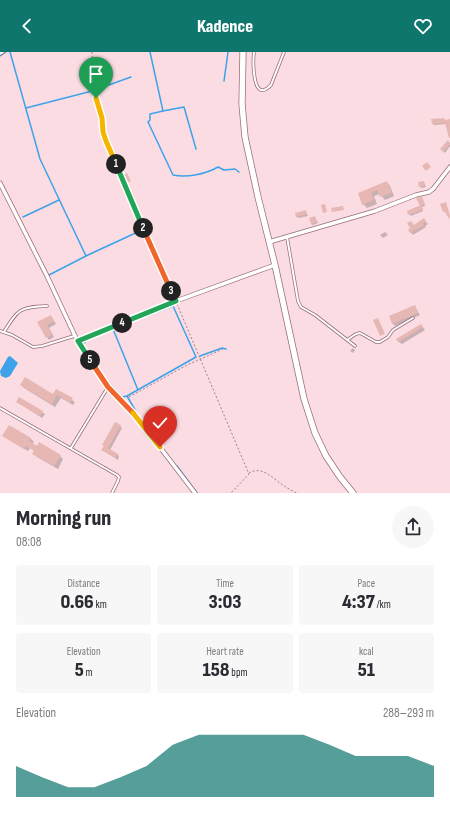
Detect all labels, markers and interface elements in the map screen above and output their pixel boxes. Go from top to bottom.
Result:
icon: back [16,15,38,37]
icon: heart [412,15,434,37]
text: Kadence [197,16,253,37]
pin [79,57,113,98]
icon: arrive [85,63,107,85]
pin: 1 [106,154,126,174]
text: 1 [114,157,118,170]
pin: 2 [133,218,153,238]
text: 2 [141,221,145,234]
pin: 3 [161,281,181,301]
text: 3 [169,284,173,297]
pin: 4 [112,313,132,333]
text: 4 [119,316,125,329]
pin: 5 [80,350,100,370]
text: 5 [88,353,92,366]
pin [143,406,177,447]
icon: check [149,412,171,434]
text: Morning run [16,505,111,532]
button: share [392,506,434,548]
text: 08:08 [16,534,41,550]
text: Distance [67,577,100,590]
text: Time [216,577,234,590]
text: Pace [358,577,375,590]
text: 0.66 [60,590,94,614]
text: 3:03 [208,590,242,614]
text: 4:37 [342,590,375,614]
text: km [94,598,107,611]
text: /km [375,598,391,611]
text: Elevation [67,645,101,658]
text: Heart rate [206,645,244,658]
text: kcal [359,645,374,658]
text: 5 [75,658,84,682]
text: 158 [202,658,230,682]
text: 51 [358,658,375,682]
text: m [84,666,93,679]
text: bpm [230,666,248,679]
text: Elevation [16,705,56,721]
text: 288–293 m [383,705,434,721]

